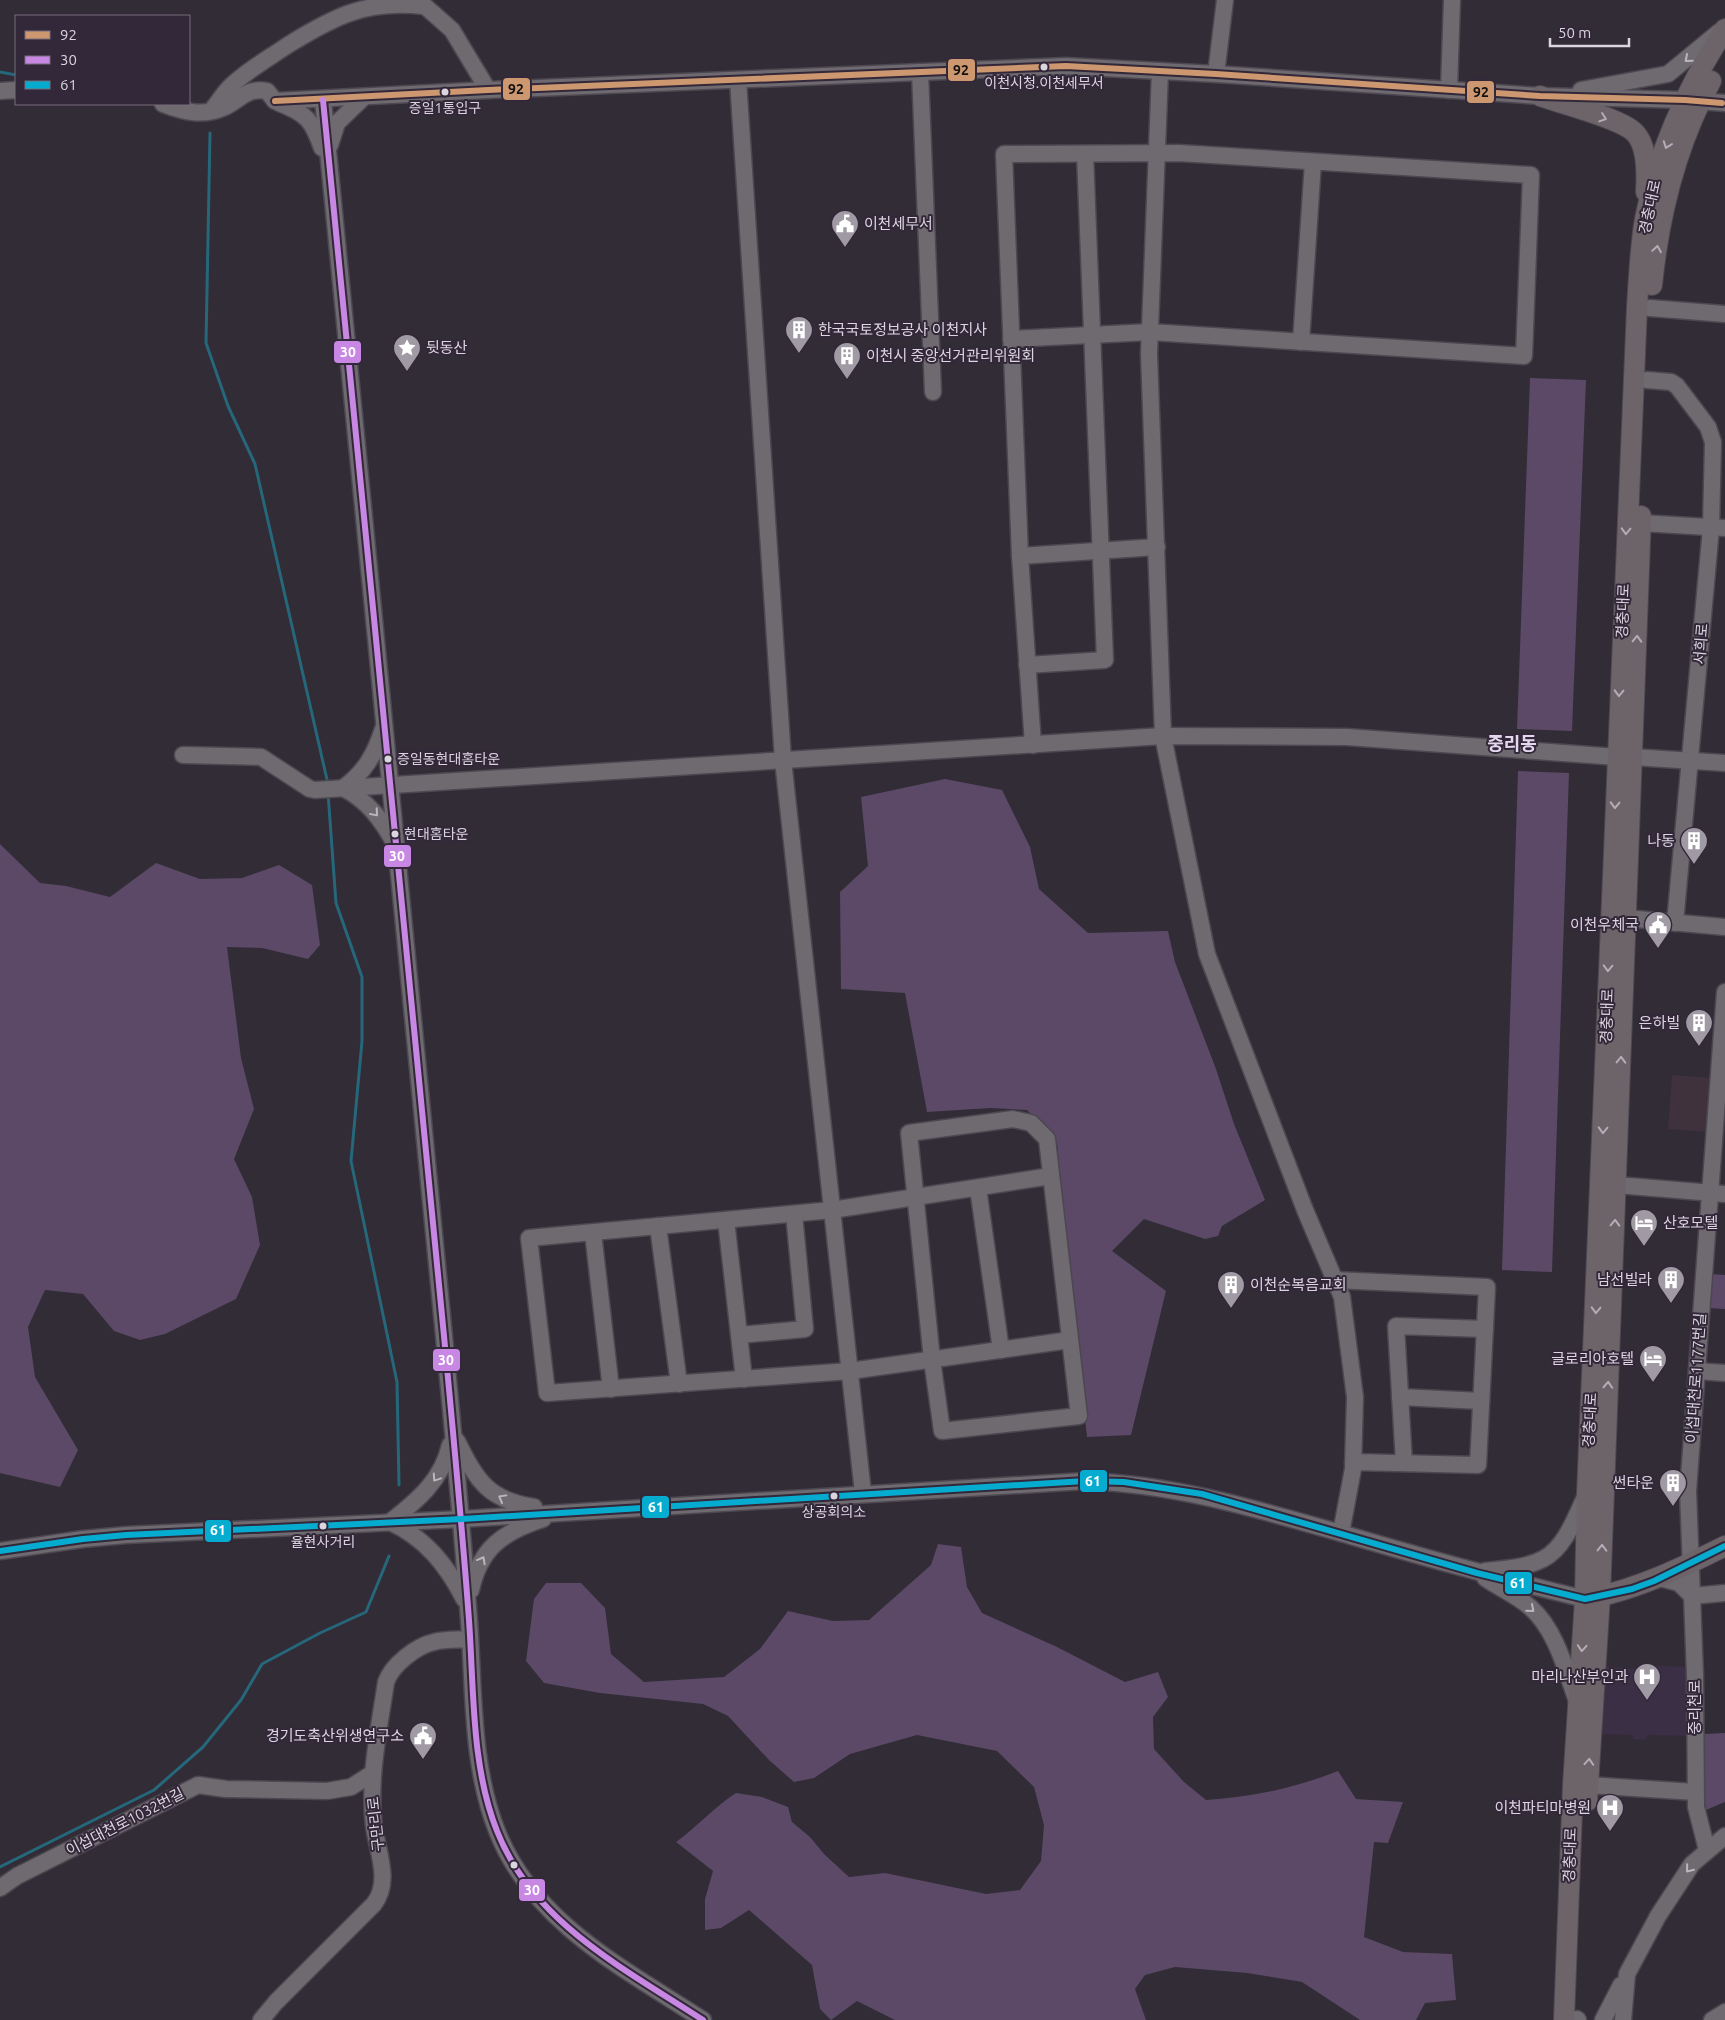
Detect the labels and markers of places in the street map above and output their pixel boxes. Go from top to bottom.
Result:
marker: 이천시청.이천세무서 [1039,62,1049,72]
place label: 이천시청.이천세무서 [984,75,1104,91]
marker: 증일1통입구 [440,87,450,97]
place label: 증일1통입구 [409,100,481,116]
public building icon: 이천세무서 [830,209,860,248]
place label: 이천세무서 [864,215,933,232]
building icon: 한국국토정보공사 이천지사 [784,315,814,354]
place label: 한국국토정보공사 이천지사 [818,321,987,338]
place icon: 뒷동산 [392,333,422,372]
place label: 뒷동산 [426,339,468,356]
building icon: 이천시 중앙선거관리위원회 [832,341,862,380]
place label: 이천시 중앙선거관리위원회 [866,347,1035,364]
place label: 증일동현대홈타운 [397,751,500,767]
marker: 증일동현대홈타운 [383,754,393,764]
place label: 현대홈타운 [404,826,469,842]
building icon: 나동 [1679,826,1709,865]
marker: 현대홈타운 [390,829,400,839]
place label: 나동 [1647,832,1675,849]
public building icon: 이천우체국 [1643,910,1673,949]
place label: 이천우체국 [1570,916,1639,933]
building icon: 은하빌 [1684,1008,1714,1047]
place label: 은하빌 [1639,1014,1680,1031]
hotel icon: 산호모텔 [1629,1208,1659,1247]
place label: 산호모텔 [1663,1214,1718,1231]
building icon: 남선빌라 [1656,1265,1686,1304]
building icon: 이천순복음교회 [1216,1270,1246,1309]
place label: 남선빌라 [1597,1271,1652,1288]
place label: 이천순복음교회 [1250,1276,1347,1293]
hotel icon: 글로리아호텔 [1638,1344,1668,1383]
place label: 글로리아호텔 [1551,1350,1634,1367]
building icon: 썬타운 [1658,1468,1688,1507]
place label: 썬타운 [1613,1474,1654,1491]
marker: 상공회의소 [829,1491,839,1501]
place label: 상공회의소 [802,1504,866,1520]
marker: 율현사거리 [318,1521,328,1531]
place label: 율현사거리 [291,1534,355,1550]
hospital icon: 마리나산부인과 [1632,1662,1662,1701]
place label: 마리나산부인과 [1531,1668,1628,1685]
public building icon: 경기도축산위생연구소 [408,1721,438,1760]
place label: 경기도축산위생연구소 [266,1727,404,1744]
hospital icon: 이천파티마병원 [1595,1793,1625,1832]
place label: 이천파티마병원 [1494,1799,1591,1816]
unlabelled marker [509,1860,519,1870]

